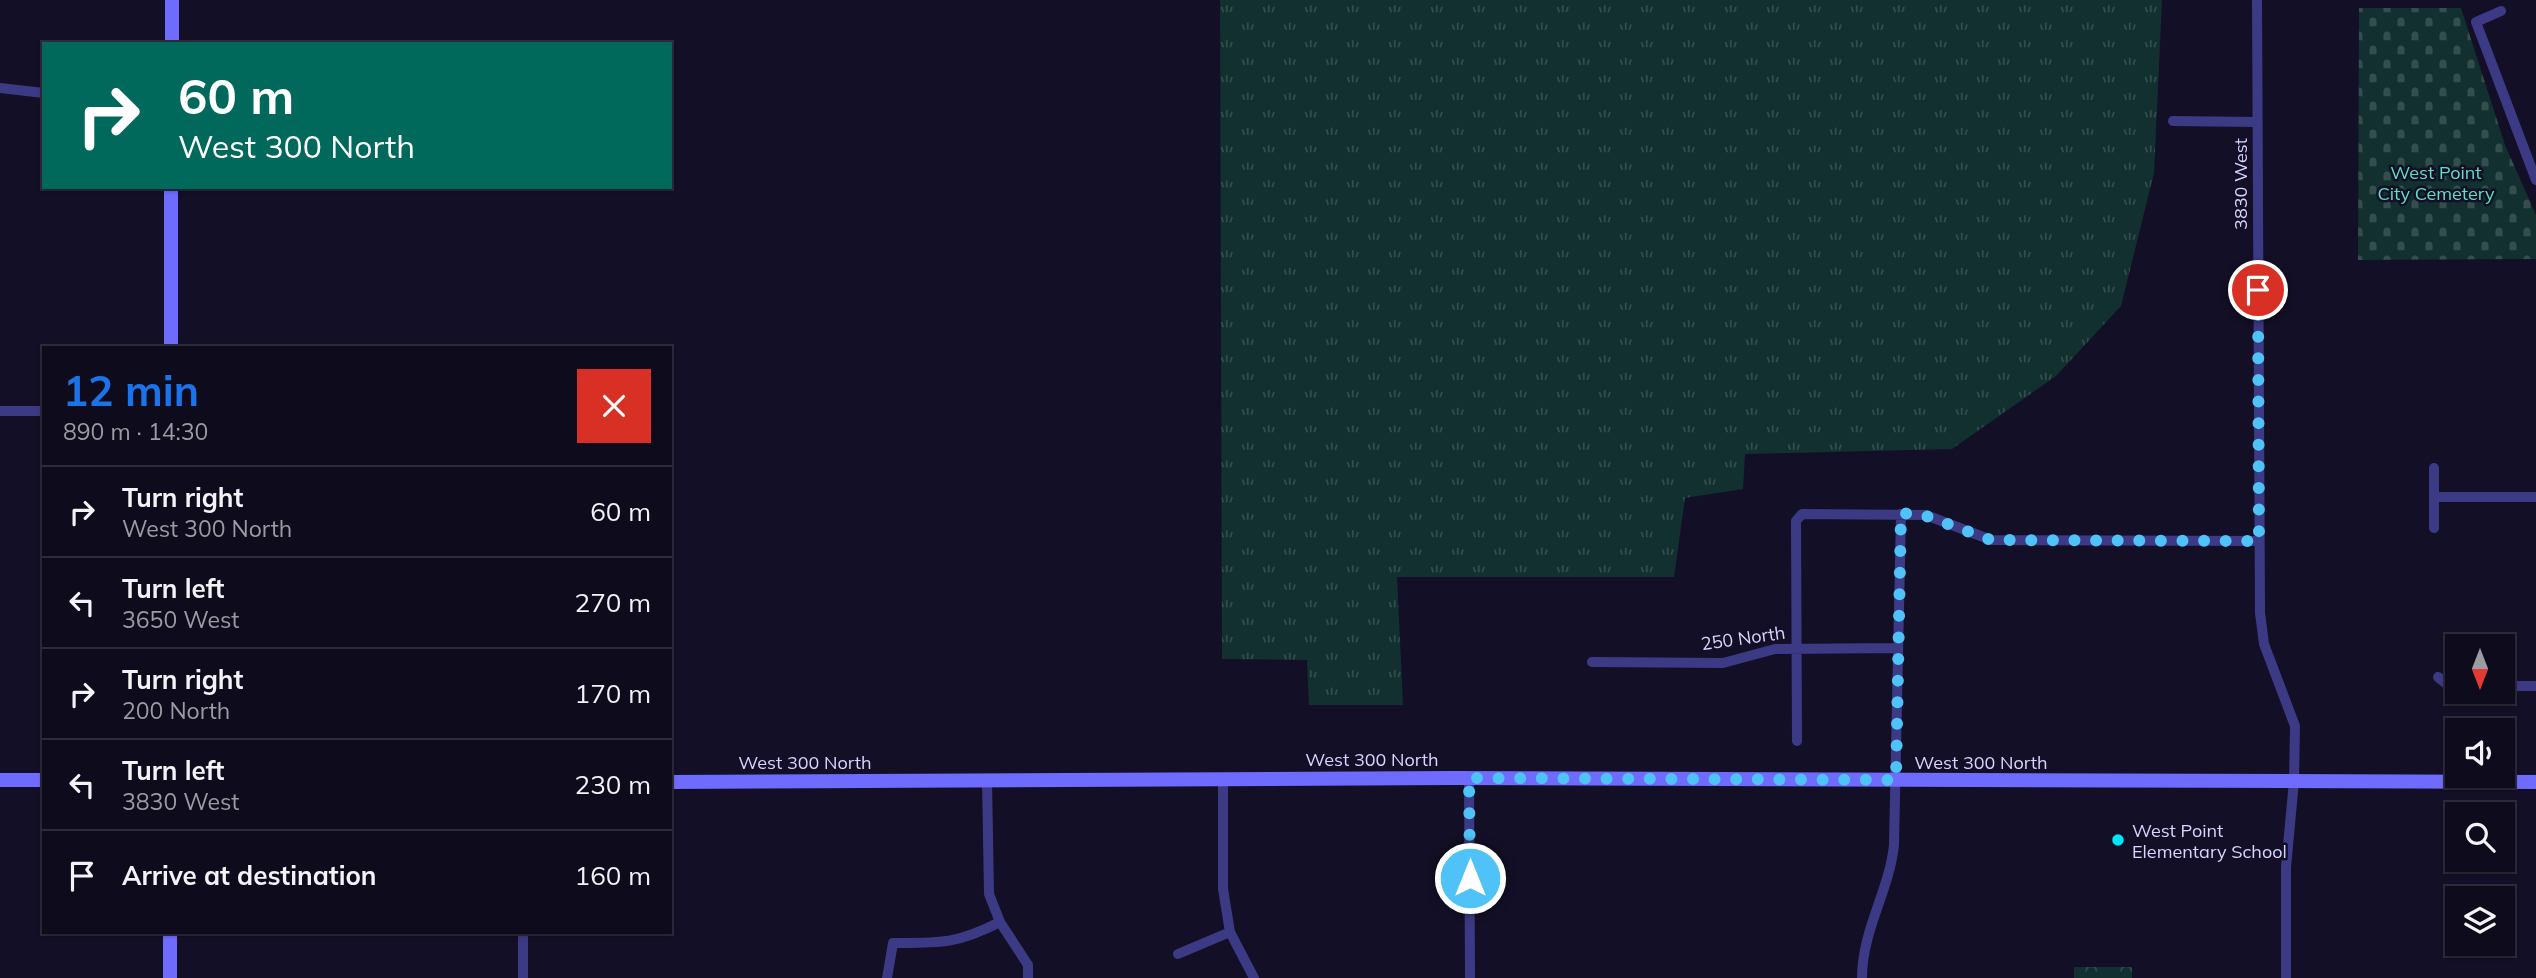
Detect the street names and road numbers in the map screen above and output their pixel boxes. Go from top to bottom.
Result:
street label: 3830 West [2229,138,2252,230]
street label: 250 North [1699,621,1787,655]
street label: West 300 North [1305,748,1439,771]
street label: West 300 North [738,751,872,774]
street label: West 300 North [1914,751,2048,774]

